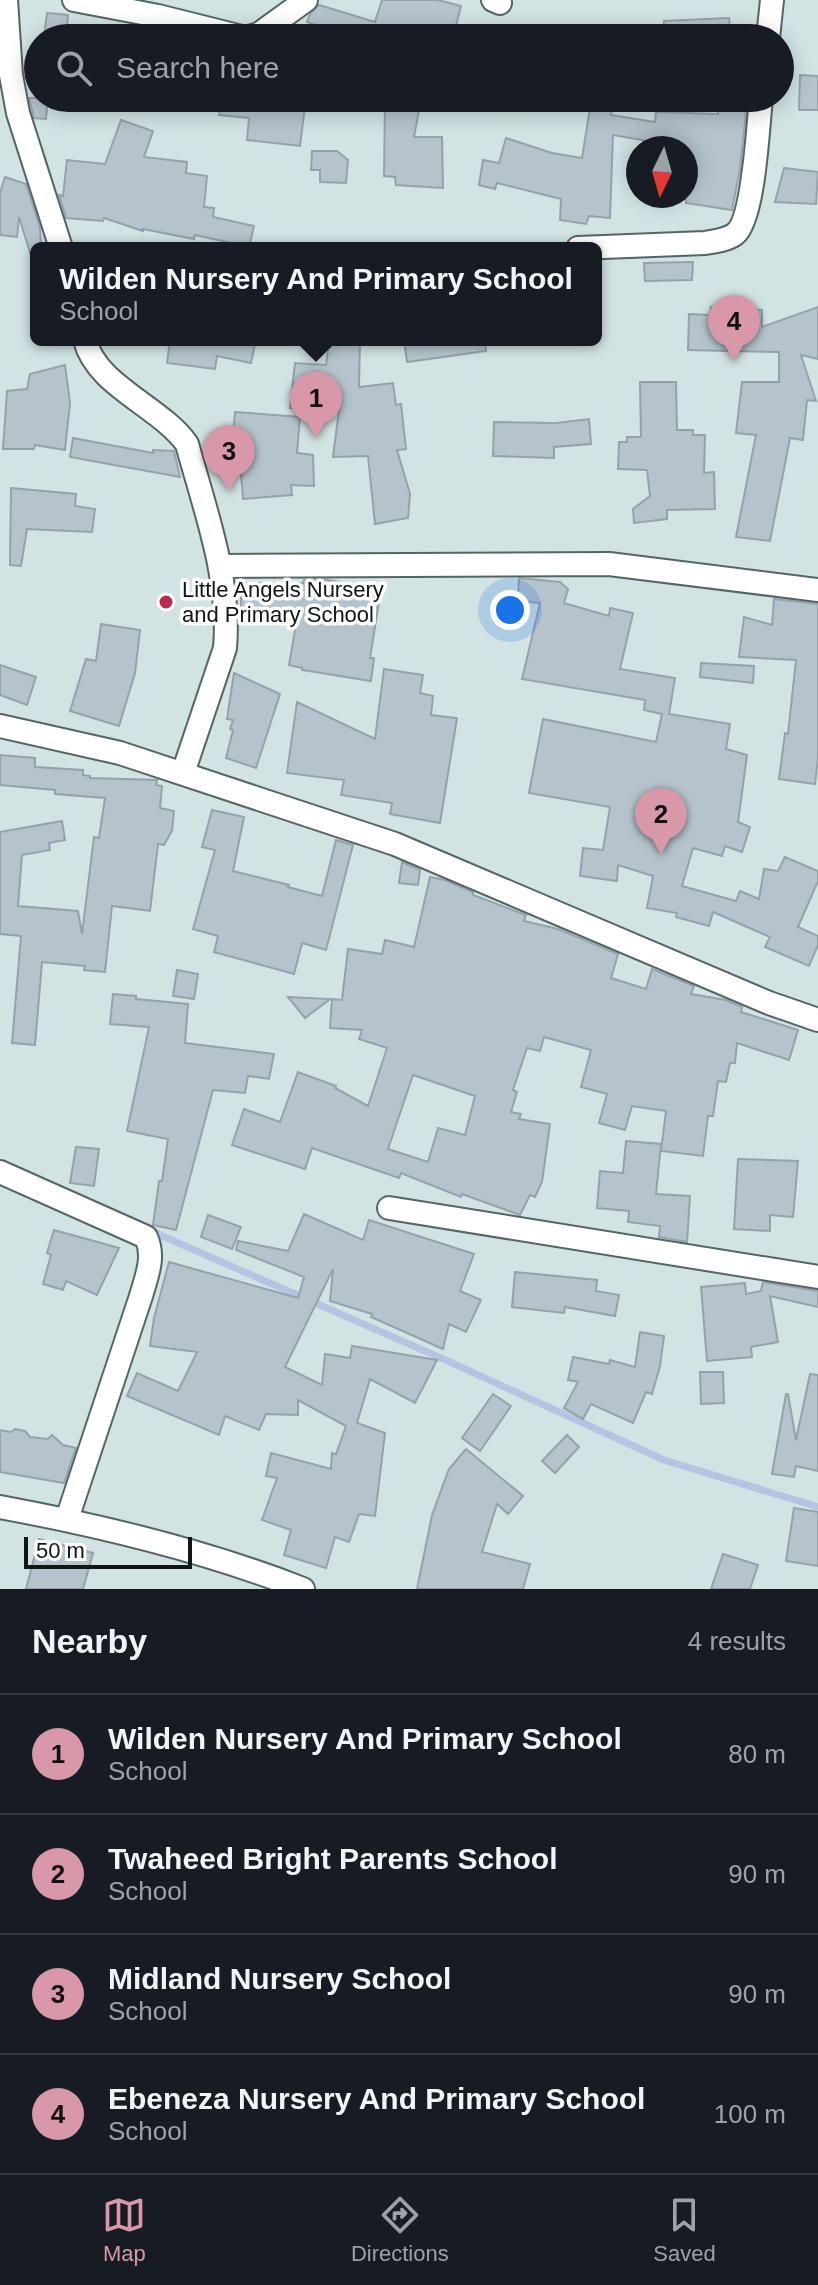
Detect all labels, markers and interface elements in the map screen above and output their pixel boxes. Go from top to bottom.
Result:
search box [24,24,794,112]
icon: search [52,46,96,90]
text: Search here [116,51,279,84]
north arrow [626,136,698,208]
popup [30,242,602,346]
text: Wilden Nursery And Primary School [59,262,573,295]
pin: 4 [708,295,760,361]
text: School [59,296,139,326]
pin: 1 [290,372,342,438]
pin: 3 [203,425,255,491]
place label: Little Angels Nursery and Primary School [182,577,384,627]
your location [490,590,530,630]
marker: Little Angels Nursery and Primary School [157,593,175,611]
pin: 2 [635,788,687,854]
scale bar [24,1533,192,1569]
text: 50 m [36,1538,85,1563]
text: Nearby [32,1622,147,1660]
text: 4 results [688,1626,786,1656]
text: Wilden Nursery And Primary School [108,1722,622,1755]
text: 1 [51,1739,65,1769]
text: 80 m [728,1739,786,1769]
text: School [108,1756,188,1786]
text: Twaheed Bright Parents School [108,1842,558,1875]
text: 2 [51,1859,65,1889]
text: 90 m [728,1859,786,1889]
text: School [108,1876,188,1906]
text: Midland Nursery School [108,1962,451,1995]
text: 3 [51,1979,65,2009]
text: 90 m [728,1979,786,2009]
text: School [108,1996,188,2026]
text: Ebeneza Nursery And Primary School [108,2082,645,2115]
text: 4 [51,2099,65,2129]
text: 100 m [714,2099,786,2129]
text: School [108,2116,188,2146]
tab: Map [102,2193,146,2267]
tab: Directions [351,2193,449,2267]
tab: Saved [653,2193,716,2267]

